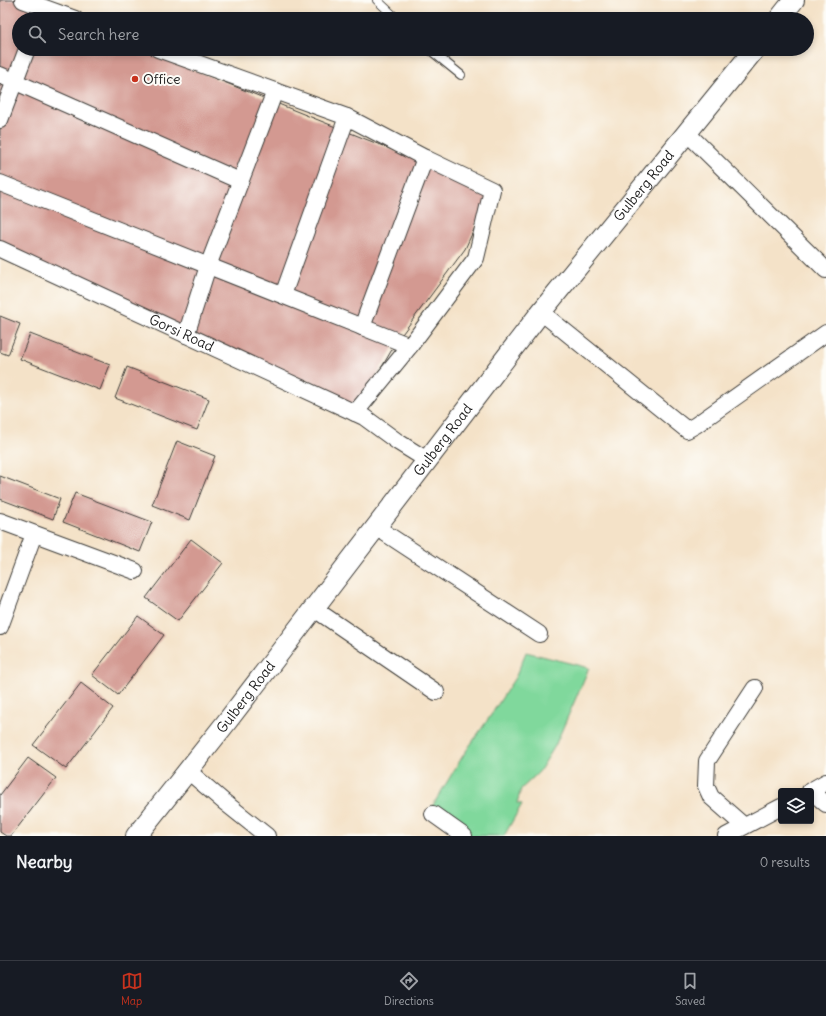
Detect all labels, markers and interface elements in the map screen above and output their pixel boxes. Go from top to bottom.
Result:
search box [12,12,814,56]
icon: search [26,23,48,45]
text: Search here [58,25,139,44]
place label: Office [143,70,181,88]
marker: Office [130,74,140,84]
street label: Gulberg Road [609,147,678,225]
street label: Gorsi Road [146,310,217,356]
street label: Gulberg Road [409,400,476,480]
street label: Gulberg Road [212,657,279,737]
map controls [778,788,814,824]
button: layers [778,788,814,824]
text: Nearby [16,851,72,873]
text: 0 results [760,854,810,871]
tab: Map [121,970,143,1008]
tab: Directions [384,970,434,1008]
tab: Saved [675,970,705,1008]

